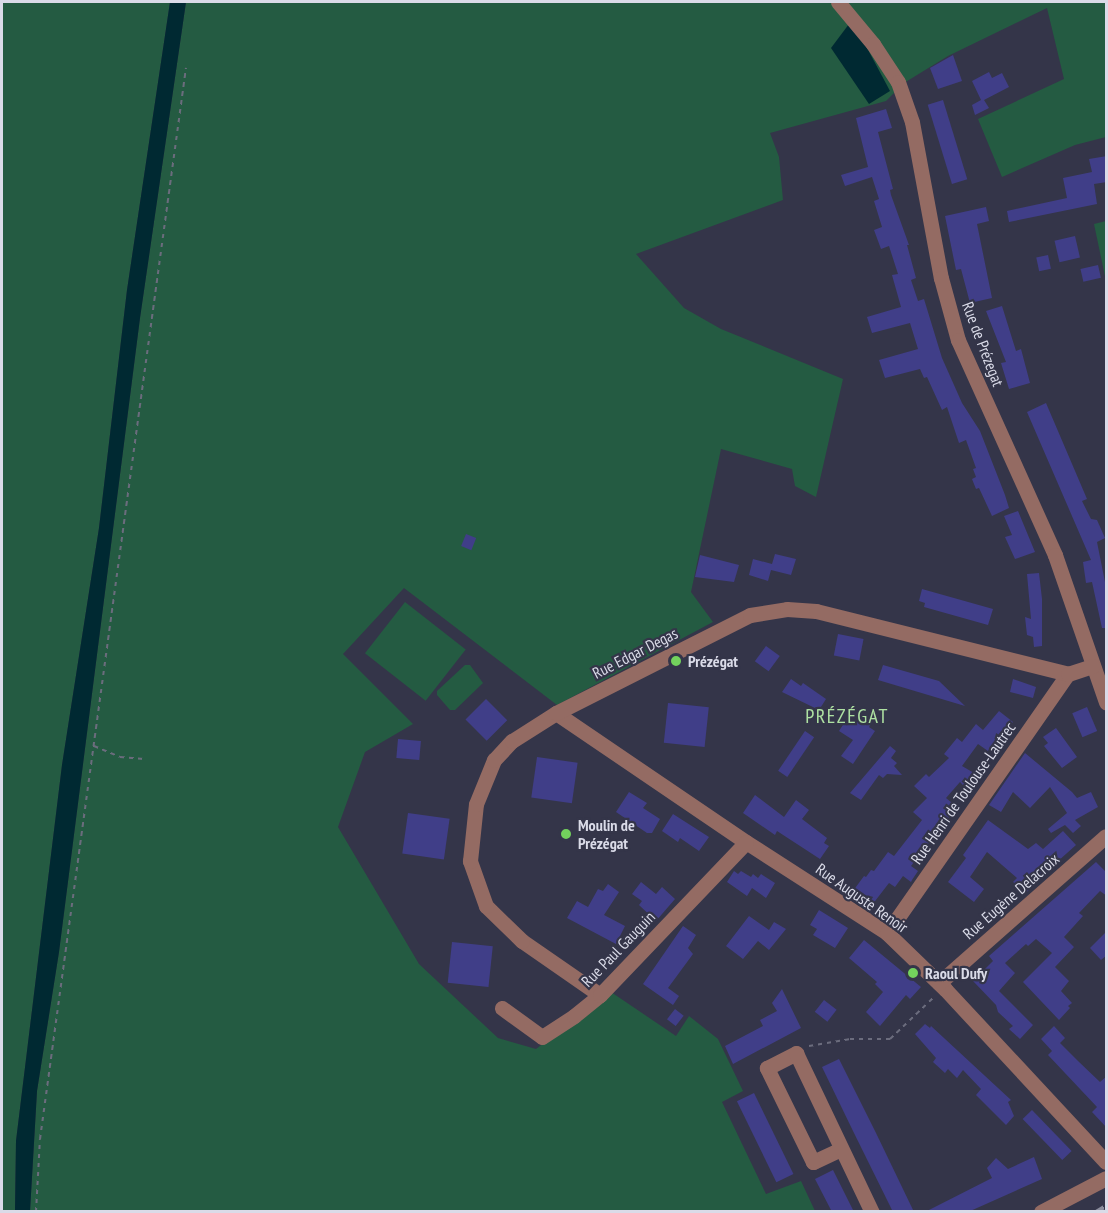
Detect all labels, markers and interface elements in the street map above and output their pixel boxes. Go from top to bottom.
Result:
street label: Rue de Prézegat [958,299,1008,389]
street label: Rue Edgar Degas [589,623,681,683]
place label: Prézégat [688,651,738,671]
marker: Prézégat [669,654,683,668]
district label: PRÉZÉGAT [805,704,889,728]
street label: Rue Henri de Toulouse-Lautrec [907,718,1019,868]
place label: Moulin de Prézégat [578,815,635,853]
marker: Moulin de Prézégat [559,827,573,841]
street label: Rue Eugène Delacroix [959,849,1063,943]
street label: Rue Auguste Renoir [812,859,912,937]
street label: Rue Paul Gauguin [577,907,659,991]
place label: Raoul Dufy [925,963,987,983]
marker: Raoul Dufy [906,966,920,980]

